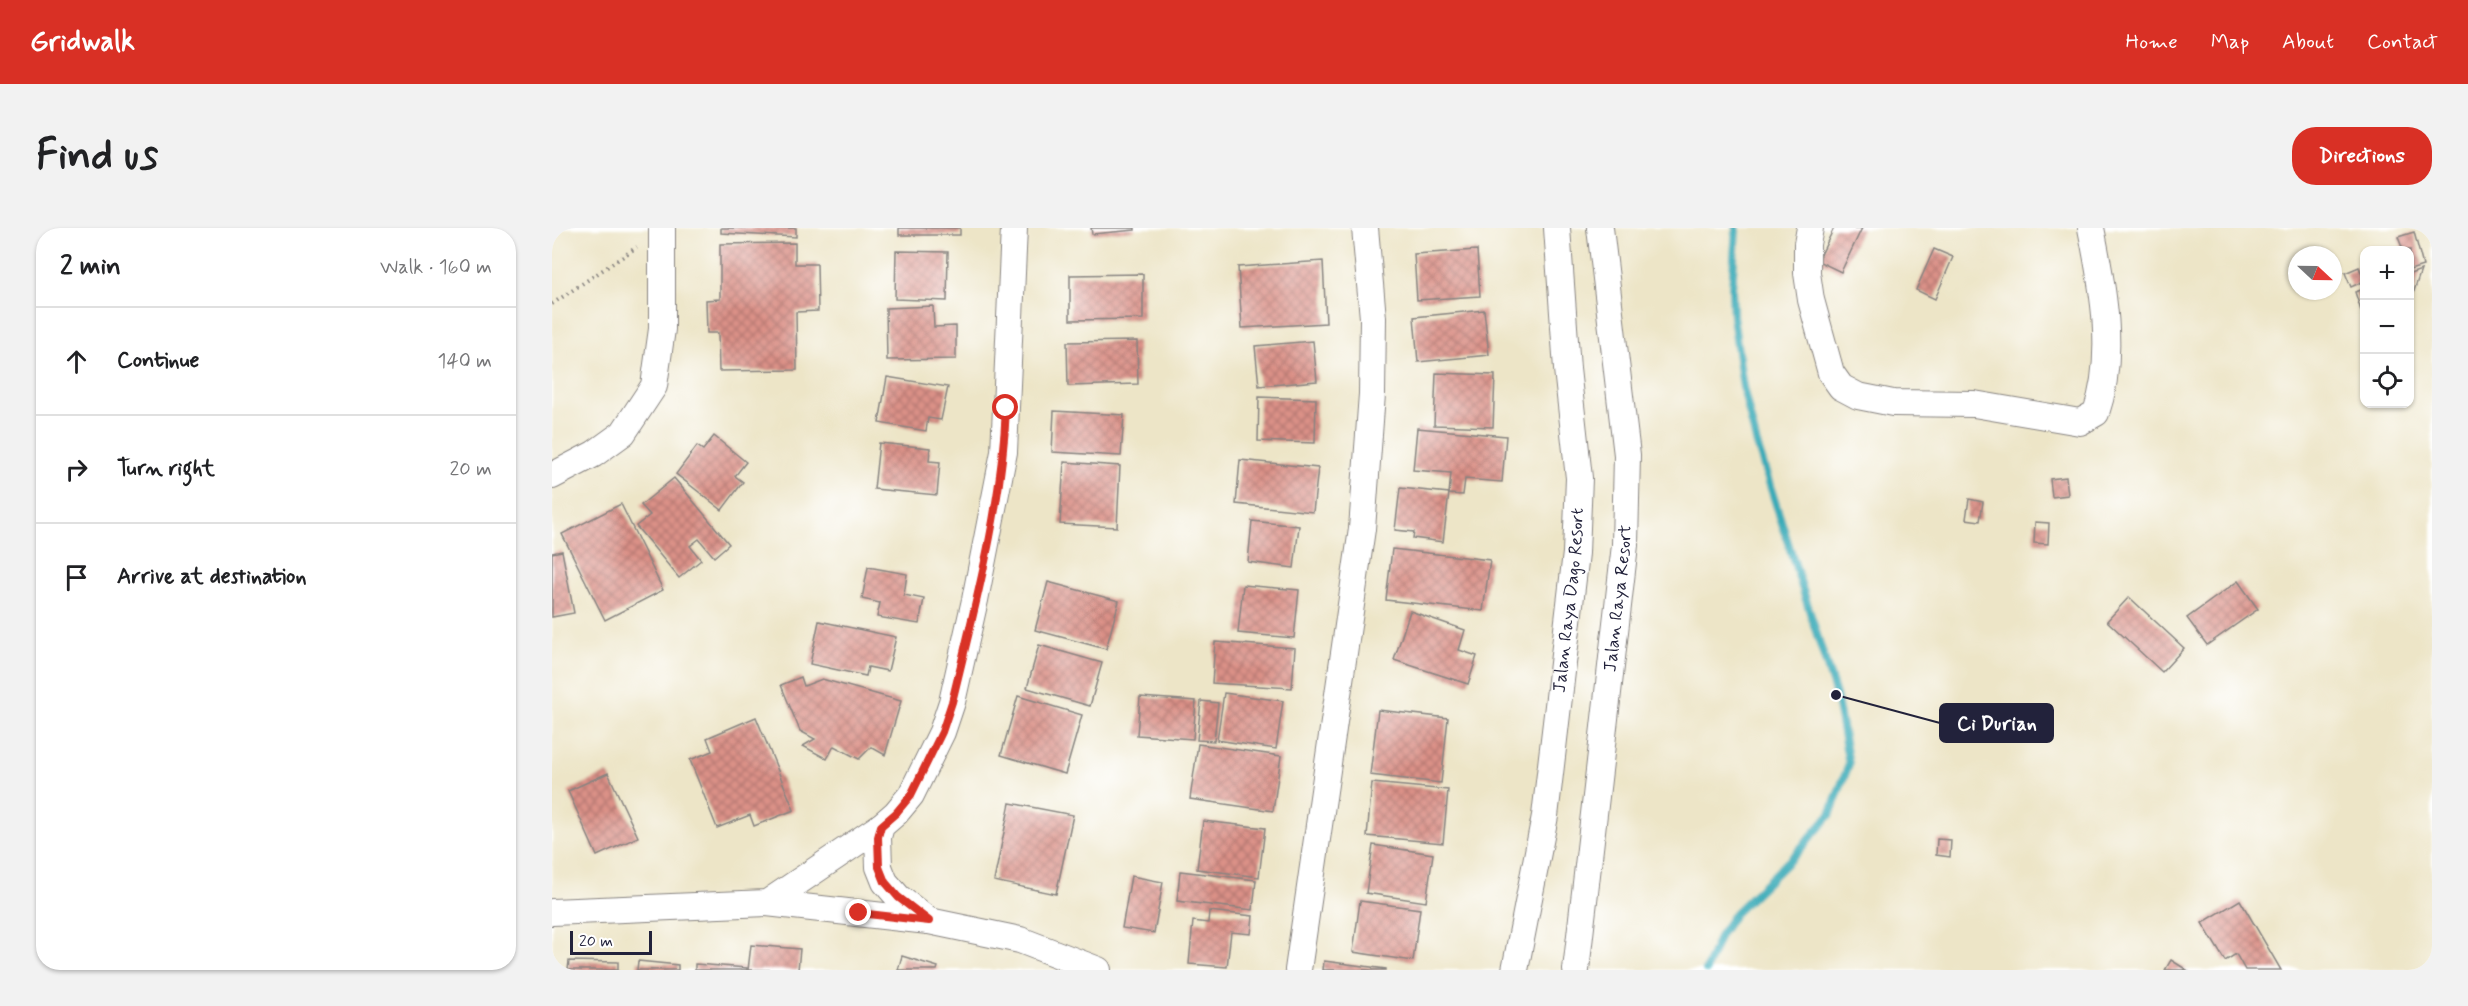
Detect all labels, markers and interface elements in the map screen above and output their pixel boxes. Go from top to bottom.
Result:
text: Gridwalk [30,24,135,61]
text: Home [2126,28,2178,56]
text: Map [2211,28,2249,56]
text: About [2282,28,2334,56]
text: Contact [2367,28,2438,56]
button: Directions [2292,127,2432,185]
text: Find us [36,129,158,184]
north arrow [2288,246,2342,300]
map controls [2360,246,2414,408]
button: + [2360,246,2414,300]
text: 2 min [60,250,121,284]
text: Walk · 160 m [380,254,492,281]
button: − [2360,300,2414,354]
icon: ahead [60,345,93,378]
text: Continue [117,347,199,375]
text: 140 m [438,348,492,375]
button: locate [2360,354,2414,408]
route start [992,394,1018,420]
icon: right [60,453,93,486]
text: Turn right [117,455,215,483]
text: 20 m [449,456,492,483]
street label: Jalan Raya Dago Resort [1548,507,1590,694]
street label: Jalan Raya Resort [1598,525,1637,673]
icon: arrive [60,561,93,594]
text: Arrive at destination [117,563,307,591]
callout: Ci Durian [1940,704,2053,742]
text: Ci Durian [1957,711,2037,738]
route end [845,899,871,925]
scale bar [570,928,652,956]
text: 20 m [579,931,613,952]

